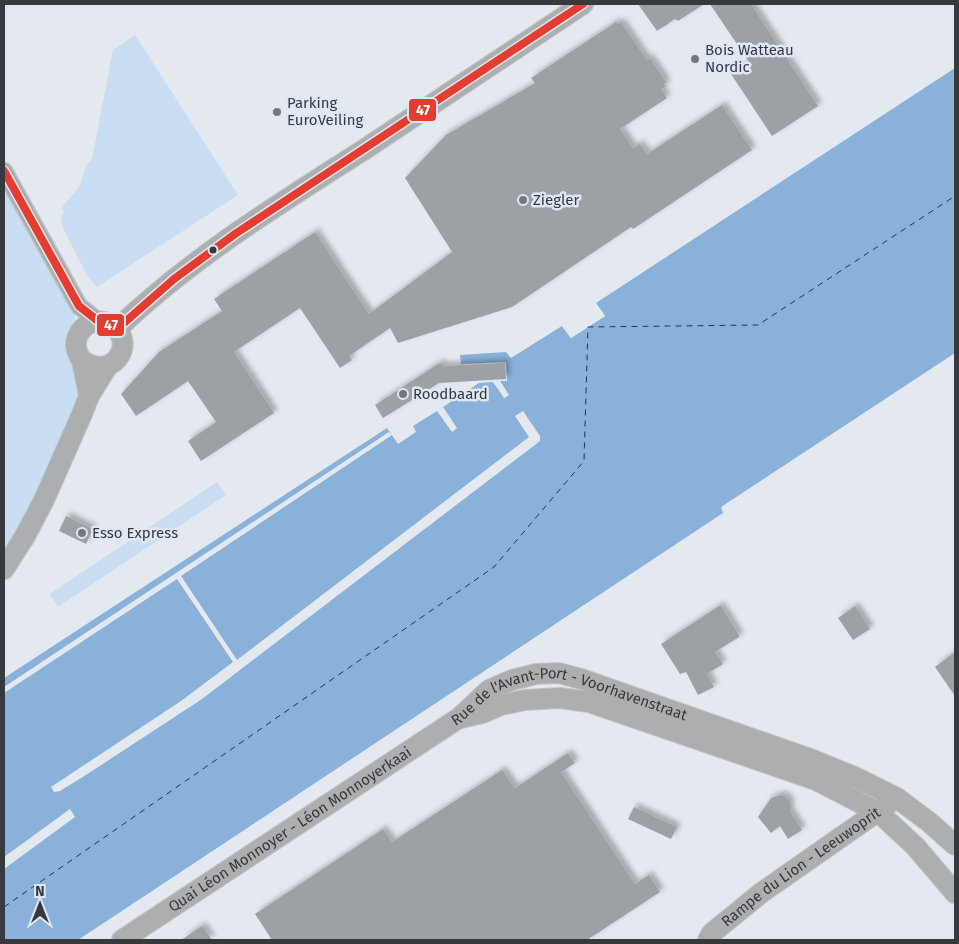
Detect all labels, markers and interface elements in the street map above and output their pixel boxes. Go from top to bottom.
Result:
place label: Bois Watteau Nordic [705,41,794,76]
marker: Bois Watteau Nordic [689,53,701,65]
place label: Parking EuroVeiling [287,94,363,129]
line badge: 47 [408,98,437,122]
text: 47 [416,102,430,119]
marker: Parking EuroVeiling [271,106,283,118]
place label: Ziegler [533,191,580,209]
marker: Ziegler [517,194,529,206]
unlabelled marker [208,245,218,255]
line badge: 47 [96,313,125,337]
text: 47 [104,317,118,334]
place label: Roodbaard [413,385,488,403]
marker: Roodbaard [397,388,409,400]
place label: Esso Express [92,524,178,542]
marker: Esso Express [76,527,88,539]
text: Rue de l'Avant-Port - Voorhavenstraat [448,664,690,730]
street label: Rue de l'Avant-Port - Voorhavenstraat [455,705,711,727]
street label: Quai Léon Monnoyer - Léon Monnoyerkaai [165,743,415,916]
street label: Rampe du Lion - Leeuwoprit [718,803,885,931]
north arrow [15,879,65,929]
text: N [35,883,45,900]

